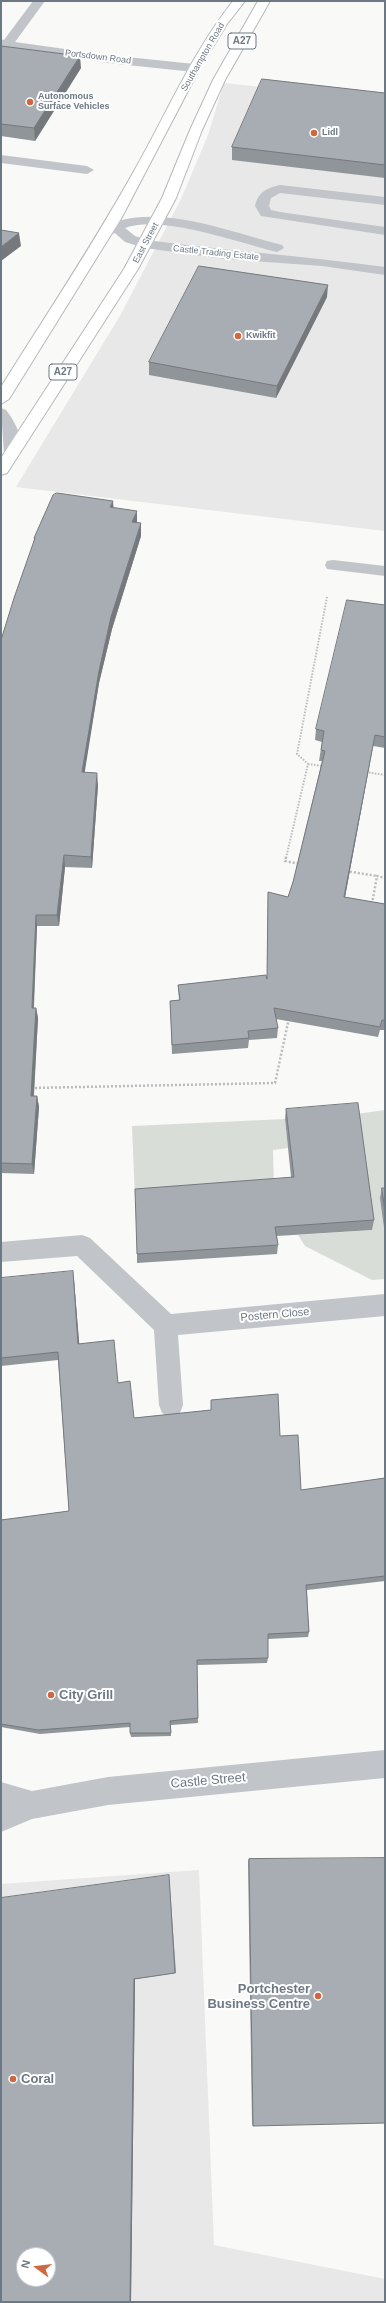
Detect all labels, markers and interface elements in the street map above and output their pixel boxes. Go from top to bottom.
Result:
street label: Southampton Road [179,21,227,93]
road number: A27 [228,33,256,49]
street label: Portsdown Road [64,48,132,66]
place label: Autonomous Surface Vehicles [38,92,110,113]
marker: Autonomous Surface Vehicles [25,97,35,107]
marker: Lidl [309,128,319,138]
place label: Lidl [322,128,338,138]
street label: East Street [131,221,161,265]
street label: Castle Trading Estate [173,243,259,263]
marker: Kwikfit [233,331,243,341]
place label: Kwikfit [246,331,276,341]
road number: A27 [49,364,77,380]
street label: Postern Close [240,1305,310,1325]
place label: City Grill [59,1687,113,1703]
marker: City Grill [46,1690,56,1700]
street label: Castle Street [170,1770,246,1792]
place label: Portchester Business Centre [207,1981,310,2012]
marker: Portchester Business Centre [313,1991,323,2001]
place label: Coral [21,2071,54,2087]
marker: Coral [8,2074,18,2084]
north arrow [16,2247,56,2287]
text: N [19,2259,32,2270]

